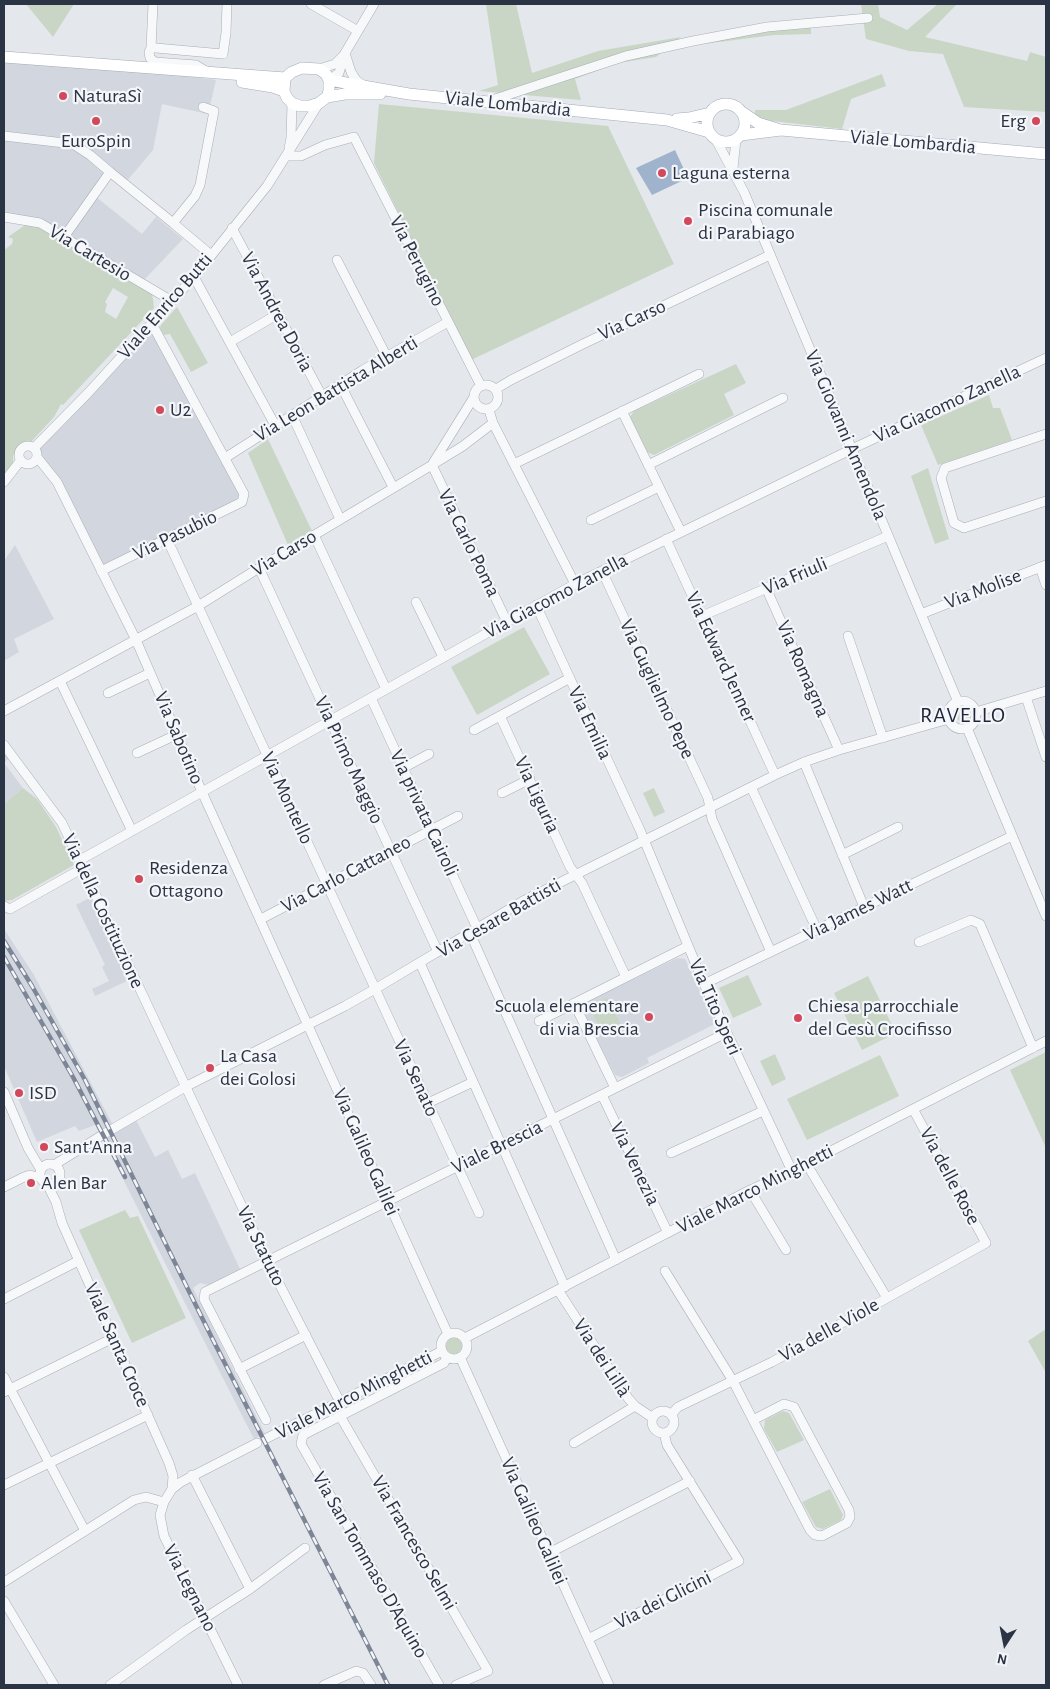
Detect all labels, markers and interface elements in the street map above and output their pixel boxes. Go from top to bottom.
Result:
place label: NaturaSì [73,84,142,108]
street label: Viale Lombardia [444,85,572,123]
marker: NaturaSì [57,90,69,102]
place label: Erg [1000,109,1026,133]
marker: EuroSpin [90,115,102,127]
marker: Erg [1030,115,1042,127]
street label: Viale Lombardia [849,125,977,159]
place label: EuroSpin [61,129,131,153]
place label: Laguna esterna [672,161,790,185]
marker: Laguna esterna [656,167,668,179]
place label: Piscina comunale di Parabiago [698,198,833,245]
street label: Via Perugino [384,212,450,310]
marker: Piscina comunale di Parabiago [682,215,694,227]
street label: Via Cartesio [44,219,136,287]
street label: Viale Enrico Butti [112,248,218,364]
street label: Via Andrea Doria [235,248,319,376]
street label: Via Carso [594,294,670,346]
street label: Via Leon Battista Alberti [250,331,422,447]
street label: Via Giovanni Amendola [799,347,893,523]
street label: Via Giacomo Zanella [870,359,1024,449]
place label: U2 [170,398,192,422]
marker: U2 [154,404,166,416]
street label: Via Carlo Poma [433,485,505,601]
street label: Via Pasubio [129,504,221,566]
street label: Via Carso [247,524,321,582]
street label: Via Giacomo Zanella [480,548,632,644]
street label: Via Friuli [759,552,831,600]
street label: Via Molise [941,563,1025,615]
street label: Via Edward Jenner [680,588,762,726]
street label: Via Guglielmo Pepe [614,615,700,763]
street label: Via Romagna [771,617,835,721]
street label: Via Emilia [563,683,617,763]
street label: Via Sabotino [149,688,209,788]
street label: Via Primo Maggio [309,692,389,828]
district label: RAVELLO [919,702,1007,728]
street label: Via privata Cairoli [384,746,464,880]
street label: Via Montello [255,748,319,848]
street label: Via Liguria [509,753,565,837]
street label: Via della Costituzione [57,830,149,992]
street label: Via Carlo Cattaneo [277,830,415,918]
place label: Residenza Ottagono [149,856,228,903]
marker: Residenza Ottagono [133,873,145,885]
street label: Via Cesare Battisti [433,873,565,963]
street label: Via James Watt [800,873,916,947]
street label: Via Tito Speri [683,955,747,1059]
place label: Scuola elementare di via Brescia [495,994,639,1041]
place label: Chiesa parrocchiale del Gesù Crocifisso [808,994,959,1041]
marker: Scuola elementare di via Brescia [643,1011,655,1023]
marker: Chiesa parrocchiale del Gesù Crocifisso [792,1012,804,1024]
street label: Via Senato [388,1036,444,1120]
place label: La Casa dei Golosi [220,1044,296,1091]
marker: La Casa dei Golosi [204,1062,216,1074]
place label: ISD [29,1081,57,1105]
street label: Via Galileo Galilei [327,1085,405,1219]
marker: ISD [13,1087,25,1099]
street label: Viale Brescia [448,1115,546,1179]
street label: Via Venezia [604,1118,666,1210]
street label: Via delle Rose [914,1123,986,1229]
place label: Sant'Anna [54,1135,132,1159]
street label: Viale Marco Minghetti [673,1139,837,1239]
marker: Sant'Anna [38,1141,50,1153]
place label: Alen Bar [41,1171,107,1195]
marker: Alen Bar [25,1177,37,1189]
street label: Via Statuto [231,1202,291,1290]
street label: Viale Santa Croce [79,1279,155,1411]
street label: Via delle Viole [775,1293,883,1367]
street label: Via dei Lillà [568,1314,636,1402]
street label: Viale Marco Minghetti [272,1345,436,1445]
street label: Via Galileo Galilei [495,1454,573,1588]
street label: Via San Tommaso D'Aquino [307,1467,433,1663]
street label: Via Francesco Selmi [366,1471,462,1615]
street label: Via Legnano [158,1540,222,1636]
street label: Via dei Glicini [610,1565,716,1635]
north arrow [980,1619,1030,1669]
text: N [996,1651,1008,1667]

